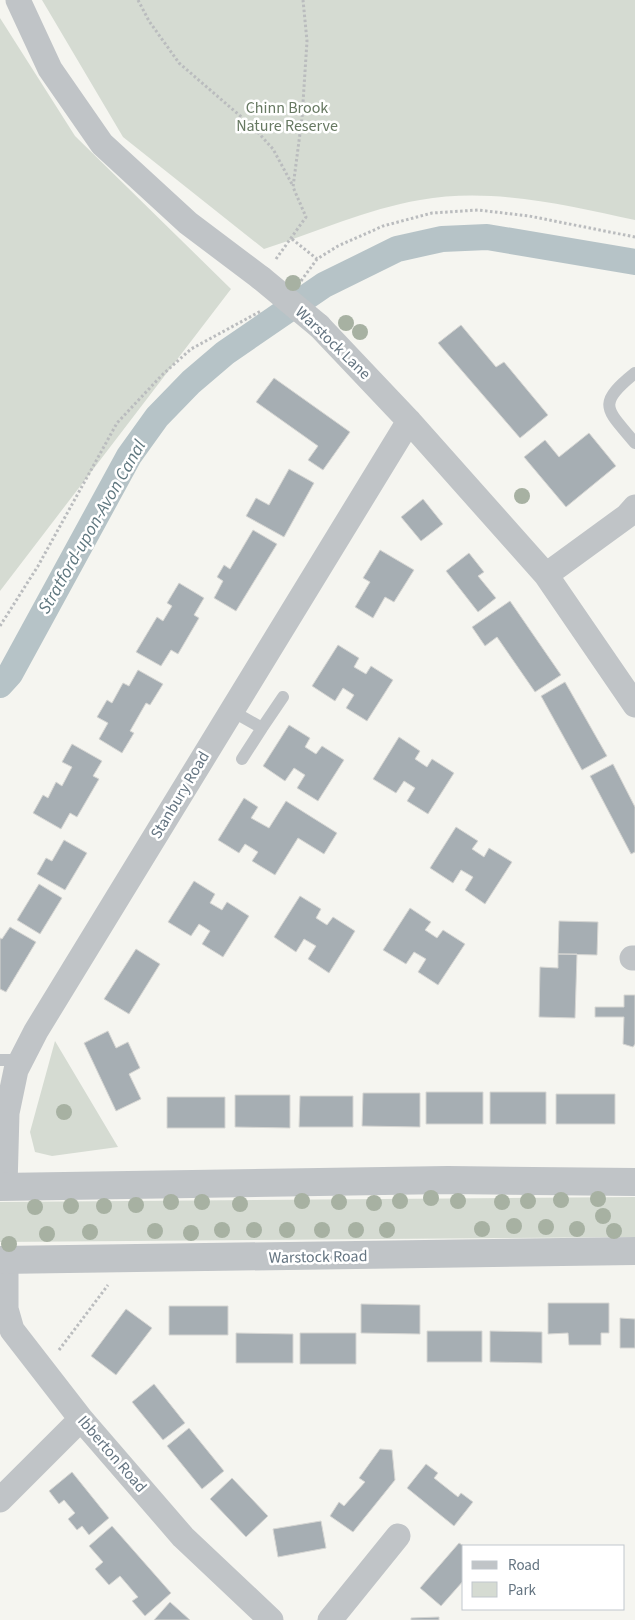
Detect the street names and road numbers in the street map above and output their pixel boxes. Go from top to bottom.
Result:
street label: Warstock Lane [290,301,376,385]
street label: Stanbury Road [145,747,215,843]
street label: Warstock Road [268,1245,368,1269]
street label: Ibberton Road [72,1411,152,1497]

